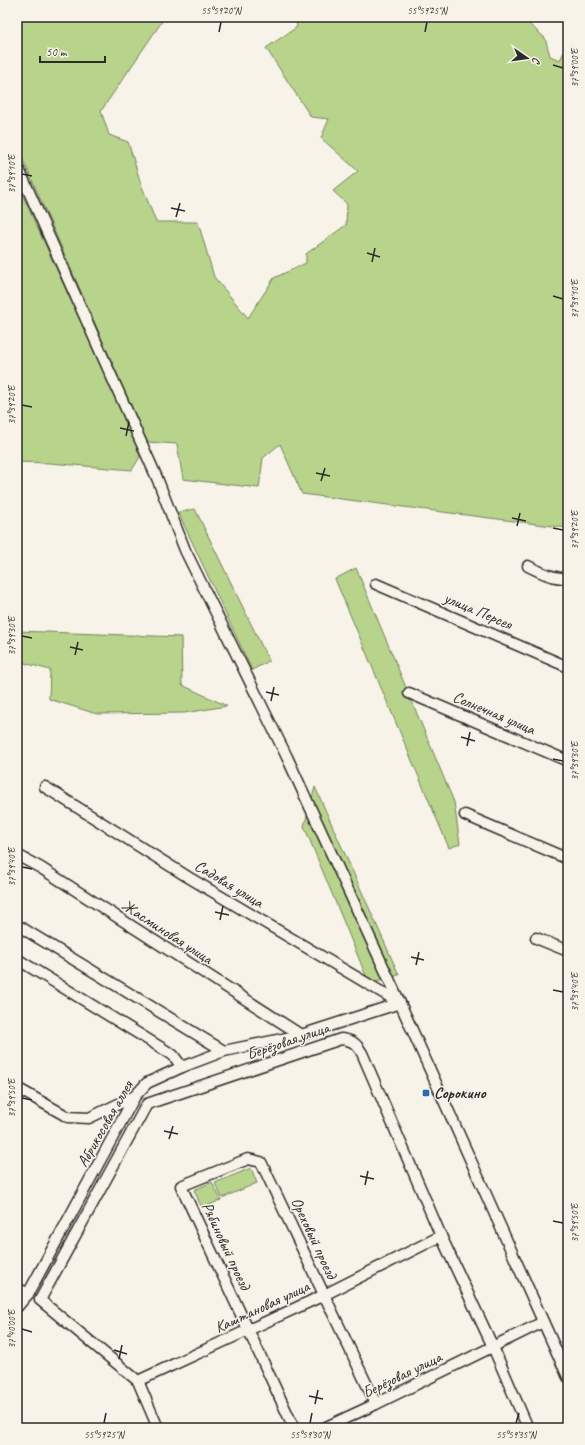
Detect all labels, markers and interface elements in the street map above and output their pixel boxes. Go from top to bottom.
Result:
text: 55°59'20"N [201,4,243,17]
text: 55°59'25"N [407,4,449,17]
scale bar [40,38,105,64]
north arrow [507,38,547,78]
text: 50 m [46,44,68,60]
text: 37°39'00"E [568,47,581,87]
text: С [529,56,544,66]
text: 37°39'10"E [5,153,18,193]
text: 37°39'10"E [568,278,581,318]
text: 37°39'20"E [5,384,18,424]
text: 37°39'20"E [568,509,581,549]
street label: улица Персея [440,587,516,635]
text: 37°39'30"E [5,615,18,655]
street label: Солнечная улица [450,687,539,740]
text: 37°39'30"E [568,740,581,780]
text: 37°39'40"E [5,846,18,886]
street label: Садовая улица [191,856,268,913]
street label: Жасминовая улица [118,895,217,970]
text: 37°39'40"E [568,971,581,1011]
street label: Берёзовая улица [244,1017,333,1064]
text: 37°39'50"E [5,1077,18,1117]
street label: Абрикосовая аллея [72,1077,138,1170]
place label: Сорокино [434,1083,487,1103]
marker: Сорокино [421,1088,431,1098]
street label: Ореховый проезд [286,1194,342,1283]
street label: Рябиновый проезд [197,1199,256,1294]
text: 37°39'50"E [568,1202,581,1242]
street label: Каштановая улица [212,1276,314,1338]
text: 37°40'00"E [5,1308,18,1348]
street label: Берёзовая улица [359,1347,446,1403]
text: 55°59'25"N [84,1428,126,1441]
text: 55°59'30"N [290,1428,332,1441]
text: 55°59'35"N [496,1428,538,1441]

